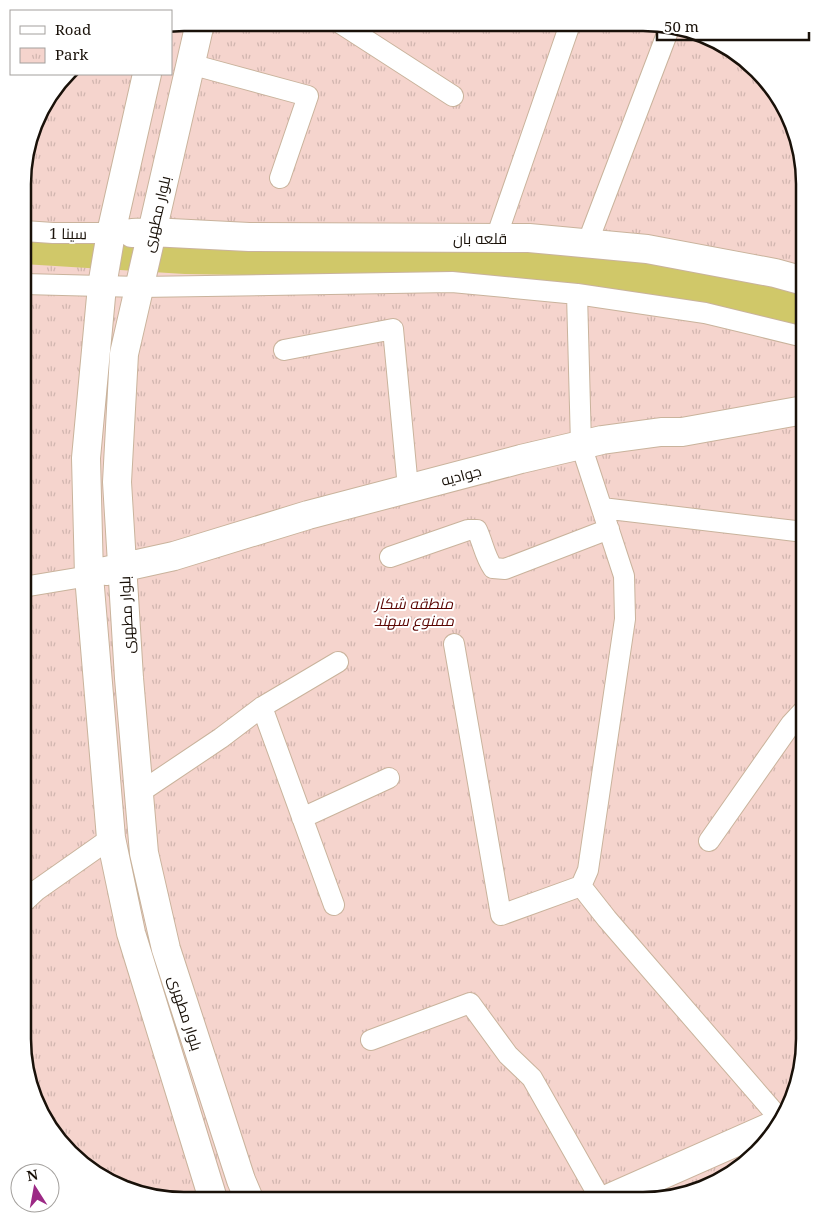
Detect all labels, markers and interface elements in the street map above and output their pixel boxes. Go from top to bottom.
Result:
legend [10,10,172,75]
scale bar [657,10,810,42]
text: 50 m [664,16,699,36]
text: Road [55,19,91,39]
text: Park [55,44,89,64]
street label: بلوار مطهری [137,174,175,254]
street label: سینا 1 [49,223,87,243]
street label: قلعه بان [453,228,507,249]
street label: جوادیه [439,460,483,490]
street label: بلوار مطهری [114,576,139,654]
park label: منطقه شکار ممنوع سهند [373,593,454,631]
street label: بلوار مطهری [164,973,208,1053]
north arrow [10,1163,60,1213]
text: N [25,1164,40,1185]

